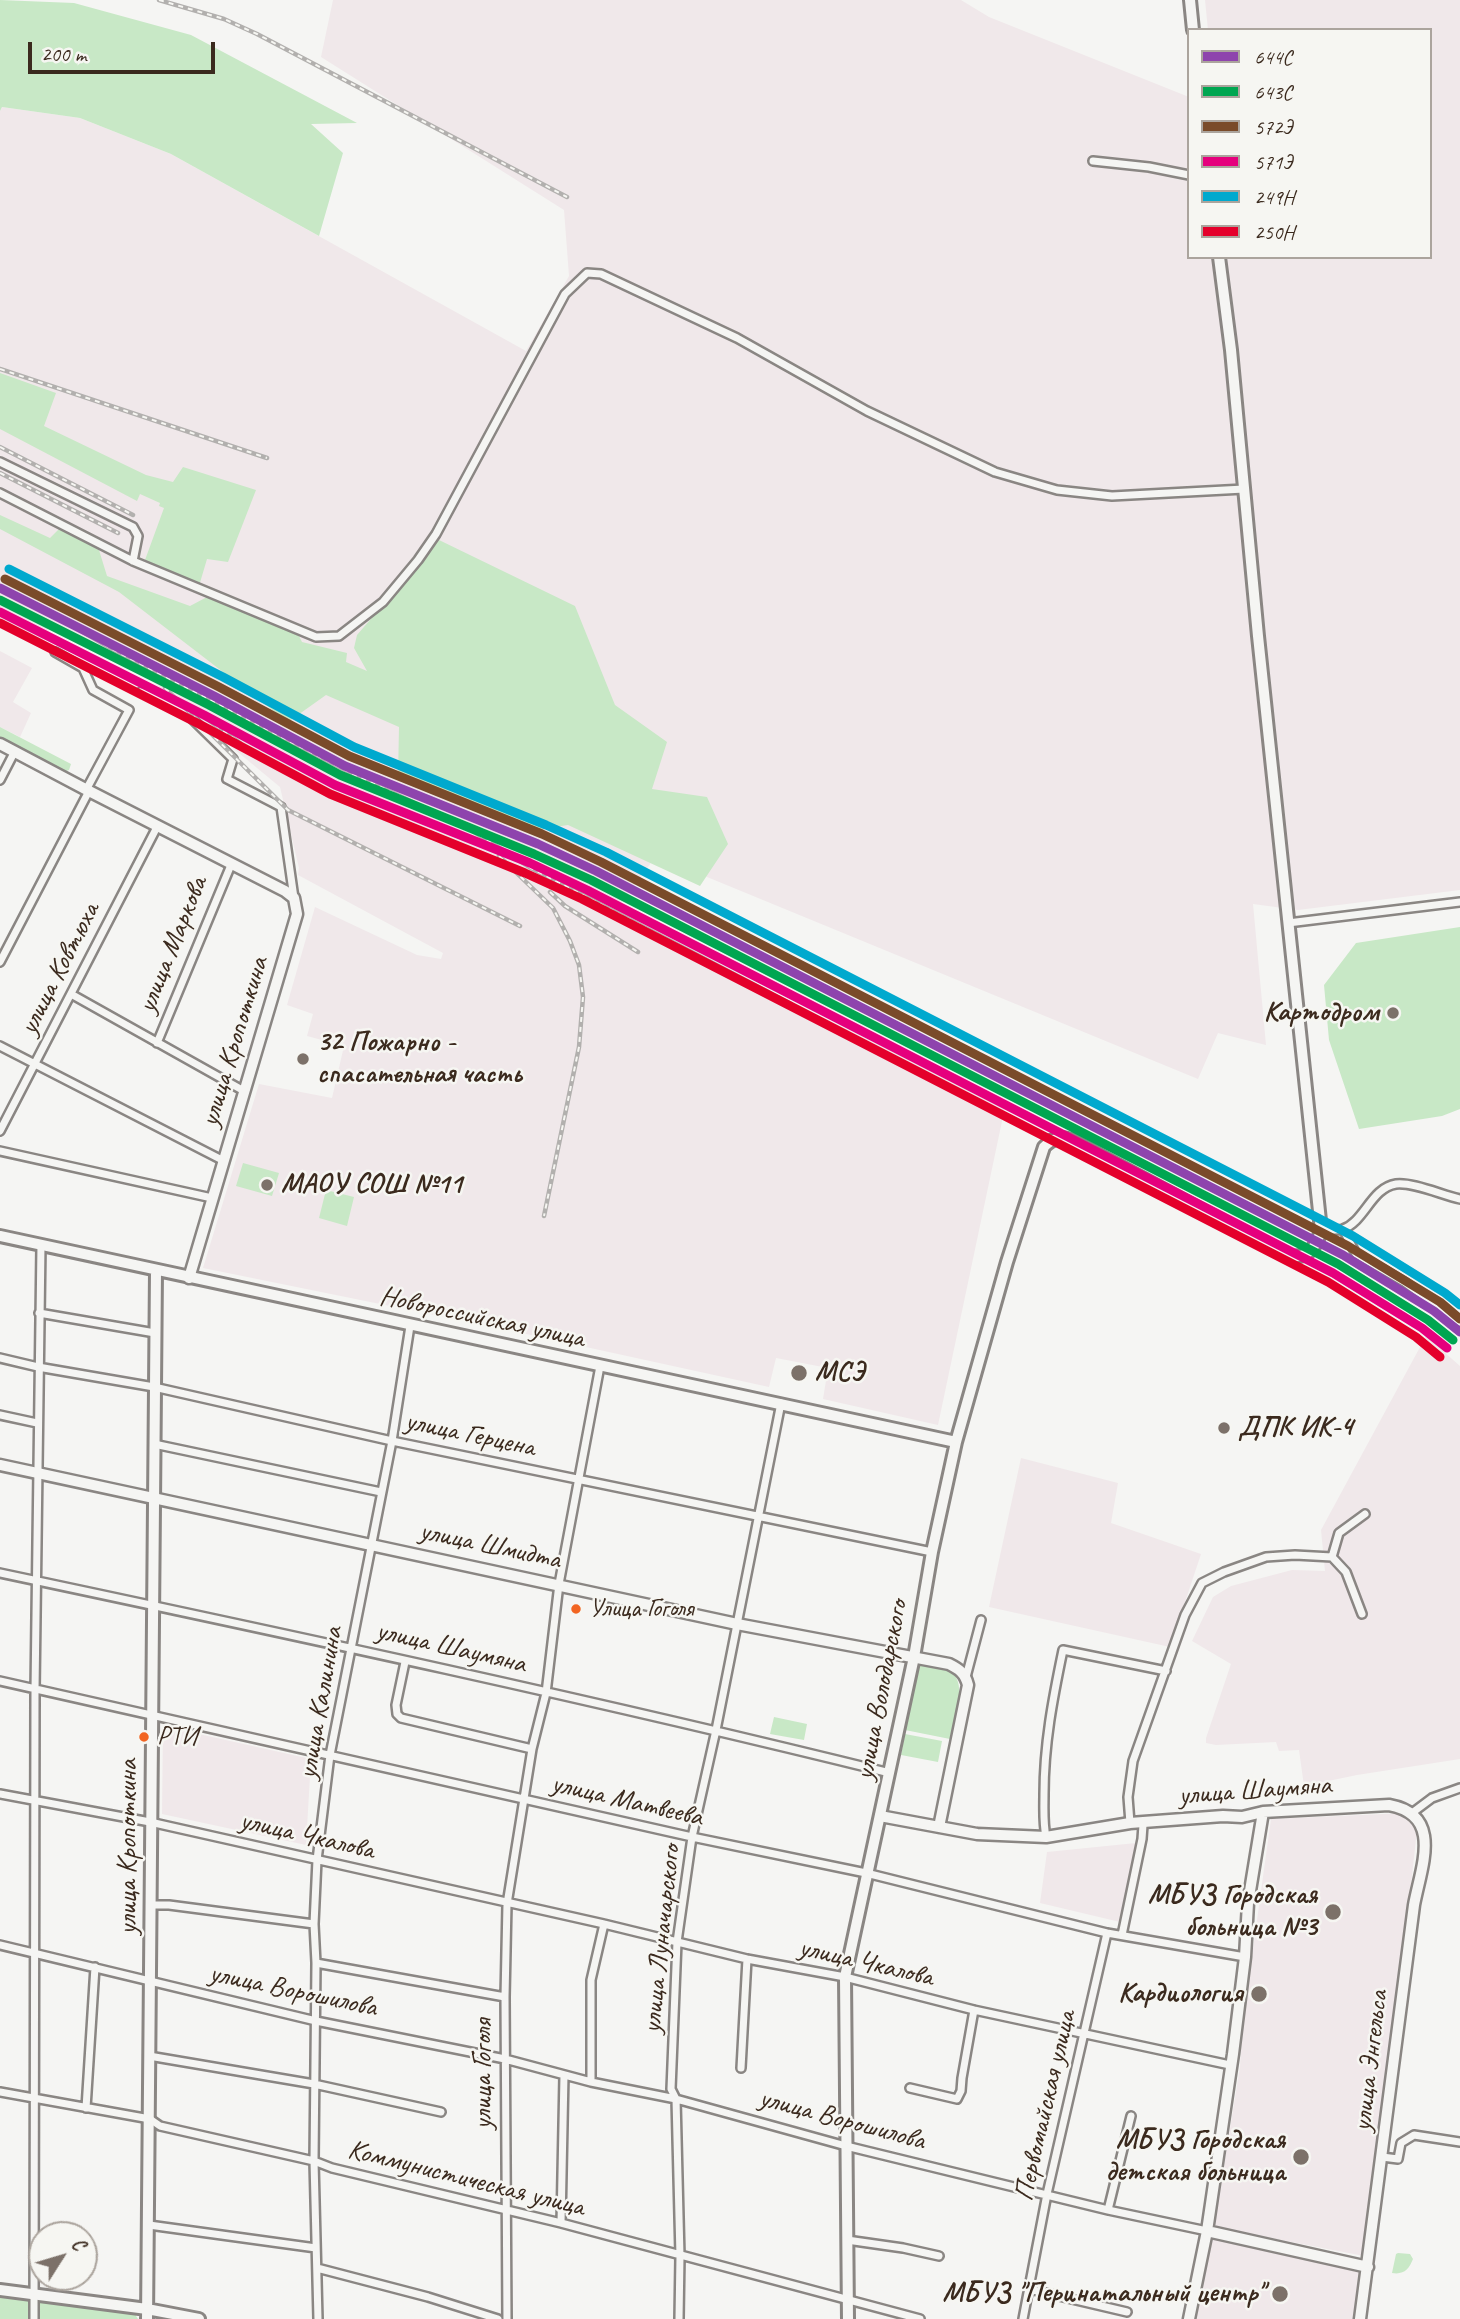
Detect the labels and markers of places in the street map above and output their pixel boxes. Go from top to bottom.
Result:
place label: Картодром [1264,996,1379,1030]
marker: Картодром [1385,1005,1401,1021]
place label: 32 Пожарно - спасательная часть [317,1026,522,1092]
marker: 32 Пожарно - спасательная часть [295,1051,311,1067]
place label: МАОУ СОШ №11 [281,1168,462,1202]
marker: МАОУ СОШ №11 [259,1177,275,1193]
place label: МСЭ [815,1356,865,1390]
marker: МСЭ [789,1363,809,1383]
place label: ДПК ИК-4 [1238,1411,1353,1445]
marker: ДПК ИК-4 [1216,1420,1232,1436]
place label: Улица Гоголя [589,1593,693,1625]
marker: Улица Гоголя [569,1602,583,1616]
place label: РТИ [157,1721,198,1753]
marker: РТИ [137,1730,151,1744]
place label: МБУЗ Городская больница №3 [1148,1879,1317,1945]
marker: МБУЗ Городская больница №3 [1323,1902,1343,1922]
place label: Кардиология [1118,1977,1243,2011]
marker: Кардиология [1249,1984,1269,2004]
place label: МБУЗ Городская детская больница [1105,2124,1285,2190]
marker: МБУЗ Городская детская больница [1291,2147,1311,2167]
place label: МБУЗ "Перинатальный центр" [943,2277,1264,2311]
marker: МБУЗ "Перинатальный центр" [1270,2284,1290,2304]

